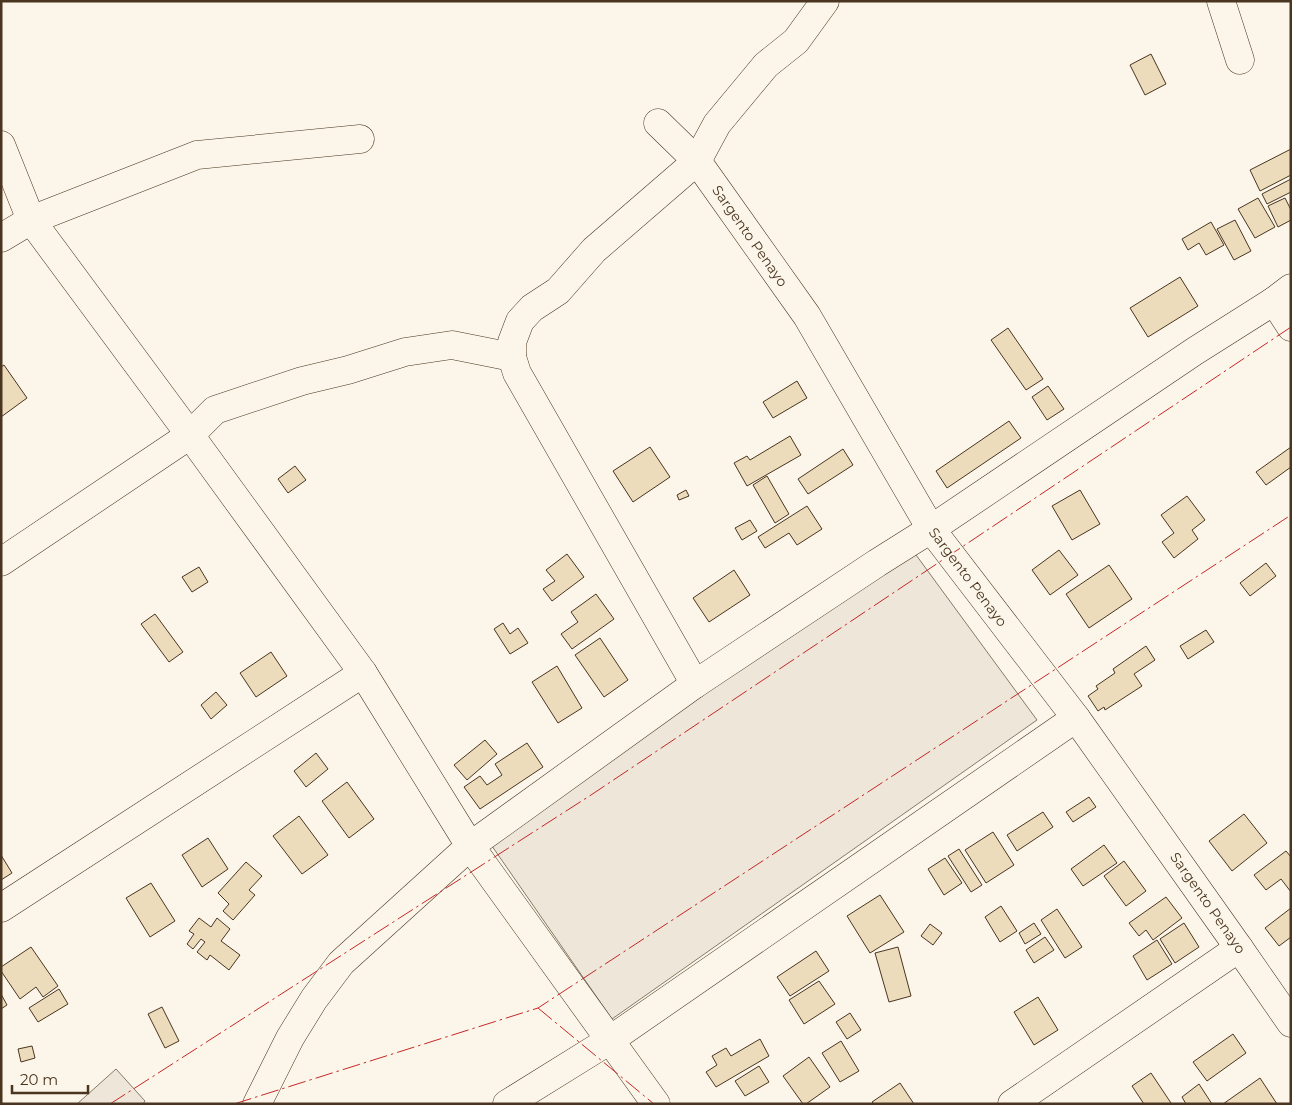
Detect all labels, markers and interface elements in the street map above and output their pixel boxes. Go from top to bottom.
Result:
street label: Sargento Penayo [708,182,792,290]
street label: Sargento Penayo [925,524,1011,630]
street label: Sargento Penayo [1166,849,1250,957]
scale bar [12,1062,89,1094]
text: 20 m [20,1070,58,1089]

